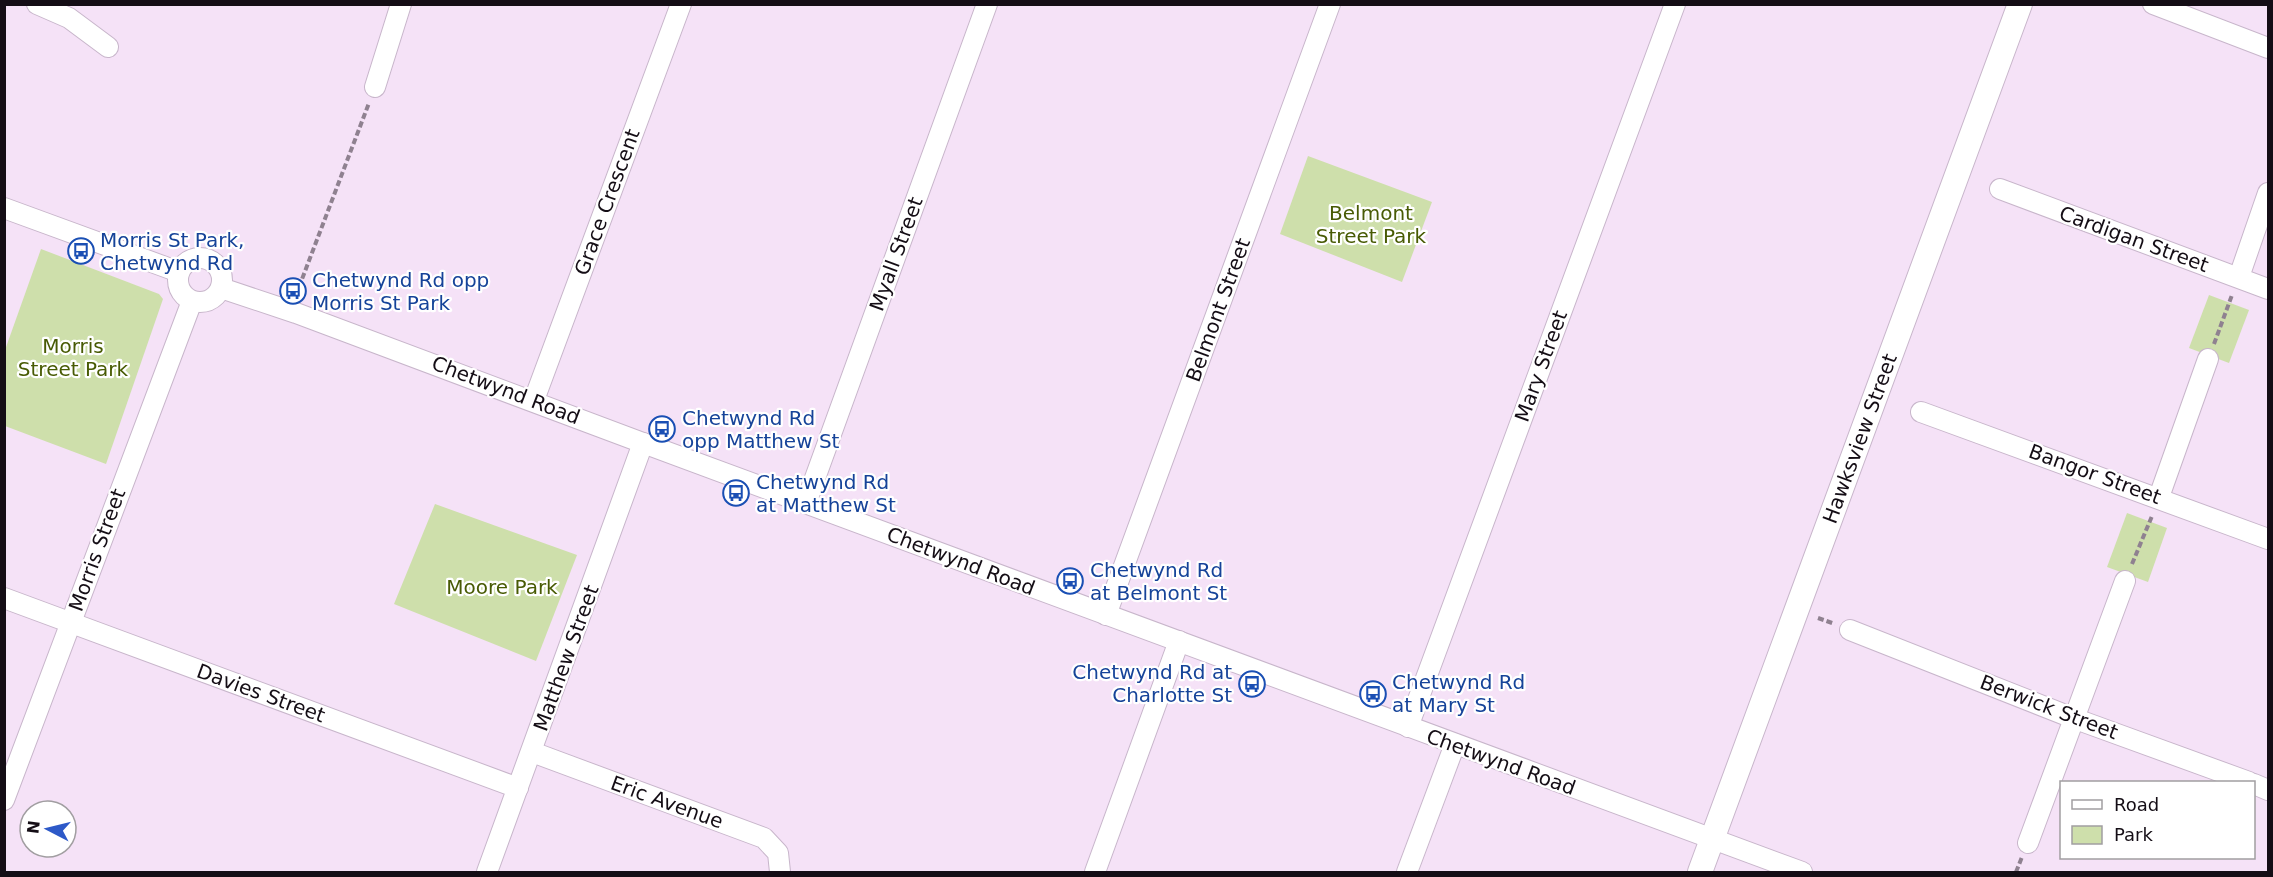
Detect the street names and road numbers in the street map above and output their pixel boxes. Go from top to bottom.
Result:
street label: Grace Crescent [569,125,645,278]
street label: Myall Street [864,194,928,314]
street label: Cardigan Street [2056,201,2212,277]
street label: Belmont Street [1181,235,1255,385]
street label: Mary Street [1510,307,1572,425]
street label: Hawksview Street [1818,350,1902,527]
street label: Chetwynd Road [428,351,584,429]
street label: Bangor Street [2026,439,2165,509]
street label: Morris Street [64,485,130,615]
street label: Chetwynd Road [883,522,1039,600]
street label: Matthew Street [528,582,604,734]
street label: Davies Street [194,659,329,727]
street label: Berwick Street [1977,670,2122,744]
street label: Chetwynd Road [1423,724,1579,800]
street label: Eric Avenue [607,771,727,833]

